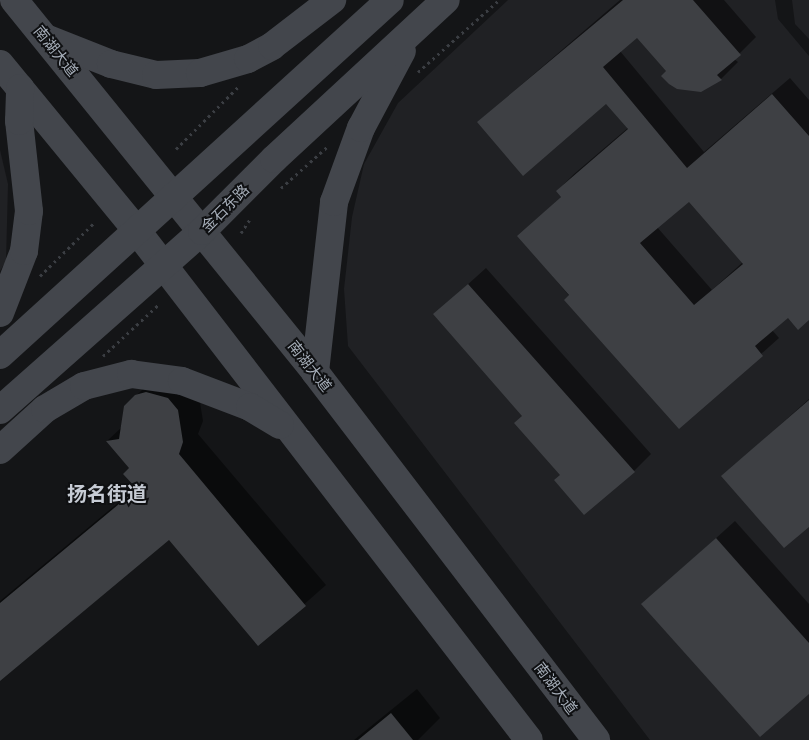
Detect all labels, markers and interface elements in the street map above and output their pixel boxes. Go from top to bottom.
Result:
street label: 南湖大道 [30,22,82,80]
street label: 金石东路 [197,180,253,236]
street label: 南湖大道 [284,337,336,395]
district label: 扬名街道 [67,482,147,506]
street label: 南湖大道 [531,659,581,717]

